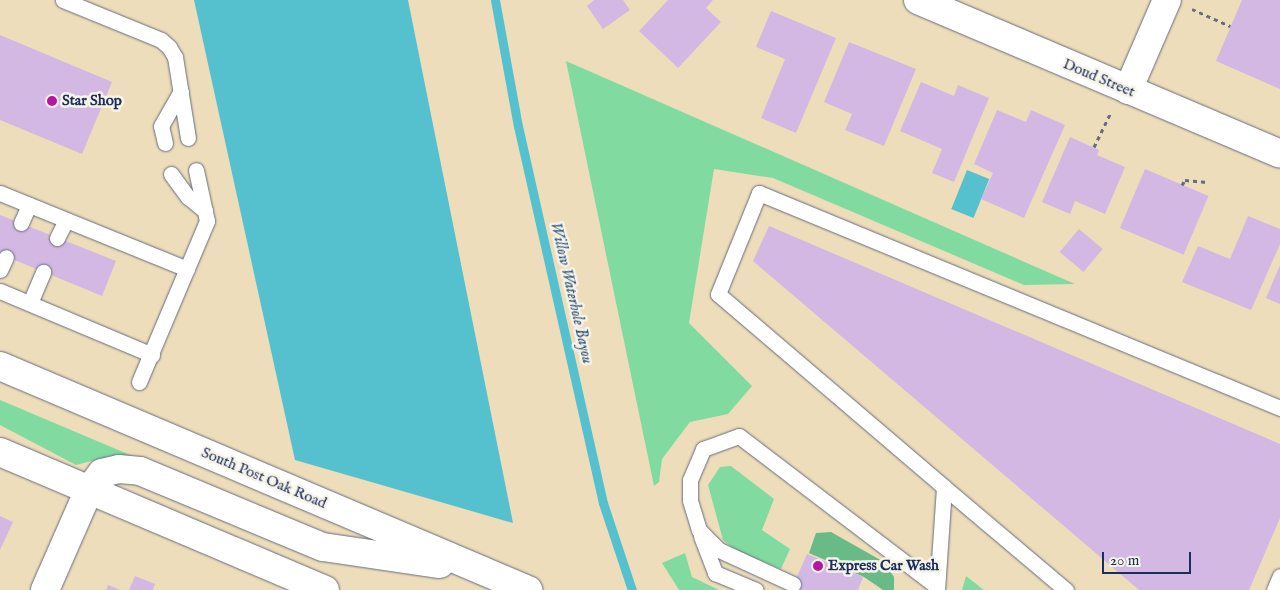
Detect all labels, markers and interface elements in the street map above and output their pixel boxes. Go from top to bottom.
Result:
street label: Doud Street [1060,55,1138,101]
place label: Star Shop [62,92,122,110]
marker: Star Shop [46,95,58,107]
water label: Willow Waterhole Bayou [545,220,597,366]
street label: South Post Oak Road [199,444,329,512]
scale bar [1105,542,1194,574]
text: 20 m [1110,551,1139,570]
place label: Express Car Wash [828,557,939,575]
marker: Express Car Wash [812,560,824,572]

